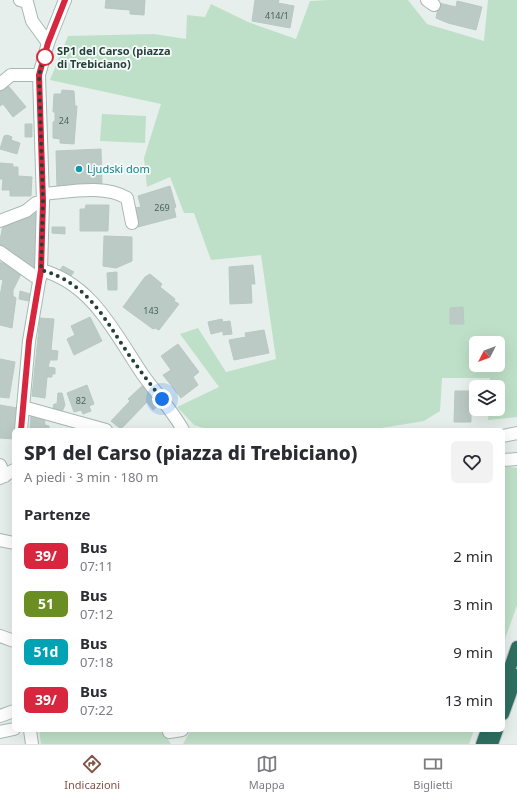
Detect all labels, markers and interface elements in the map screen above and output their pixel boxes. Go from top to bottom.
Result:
house number: 414/1 [265,9,289,22]
place label: SP1 del Carso (piazza di Trebiciano) [57,43,171,71]
marker: SP1 del Carso (piazza di Trebiciano) [36,48,54,66]
house number: 24 [59,114,69,127]
place label: Ljudski dom [87,161,150,176]
marker: Ljudski dom [74,164,84,174]
house number: 269 [154,201,170,214]
house number: 143 [143,304,159,317]
north arrow [469,336,505,372]
map controls [469,336,505,416]
button: layers [469,380,505,416]
your location [152,389,172,409]
house number: 82 [76,394,86,407]
text: SP1 del Carso (piazza di Trebiciano) [24,440,357,466]
button: heart [451,441,493,483]
text: A piedi · 3 min · 180 m [24,468,158,486]
text: Partenze [24,504,91,524]
text: Bus [80,537,107,557]
text: 39/ [35,546,57,565]
text: 2 min [453,546,493,566]
text: 07:11 [80,557,113,575]
text: Bus [80,585,107,605]
text: 51 [38,594,54,613]
text: 3 min [453,594,493,614]
text: 07:12 [80,605,113,623]
text: Bus [80,633,107,653]
text: 51d [34,642,58,661]
text: 9 min [453,642,493,662]
text: 07:18 [80,653,113,671]
text: Bus [80,681,107,701]
text: 39/ [35,690,57,709]
text: 13 min [445,690,493,710]
text: 07:22 [80,701,113,719]
tab: Indicazioni [64,753,120,792]
tab: Mappa [249,753,285,792]
tab: Biglietti [413,753,453,792]

